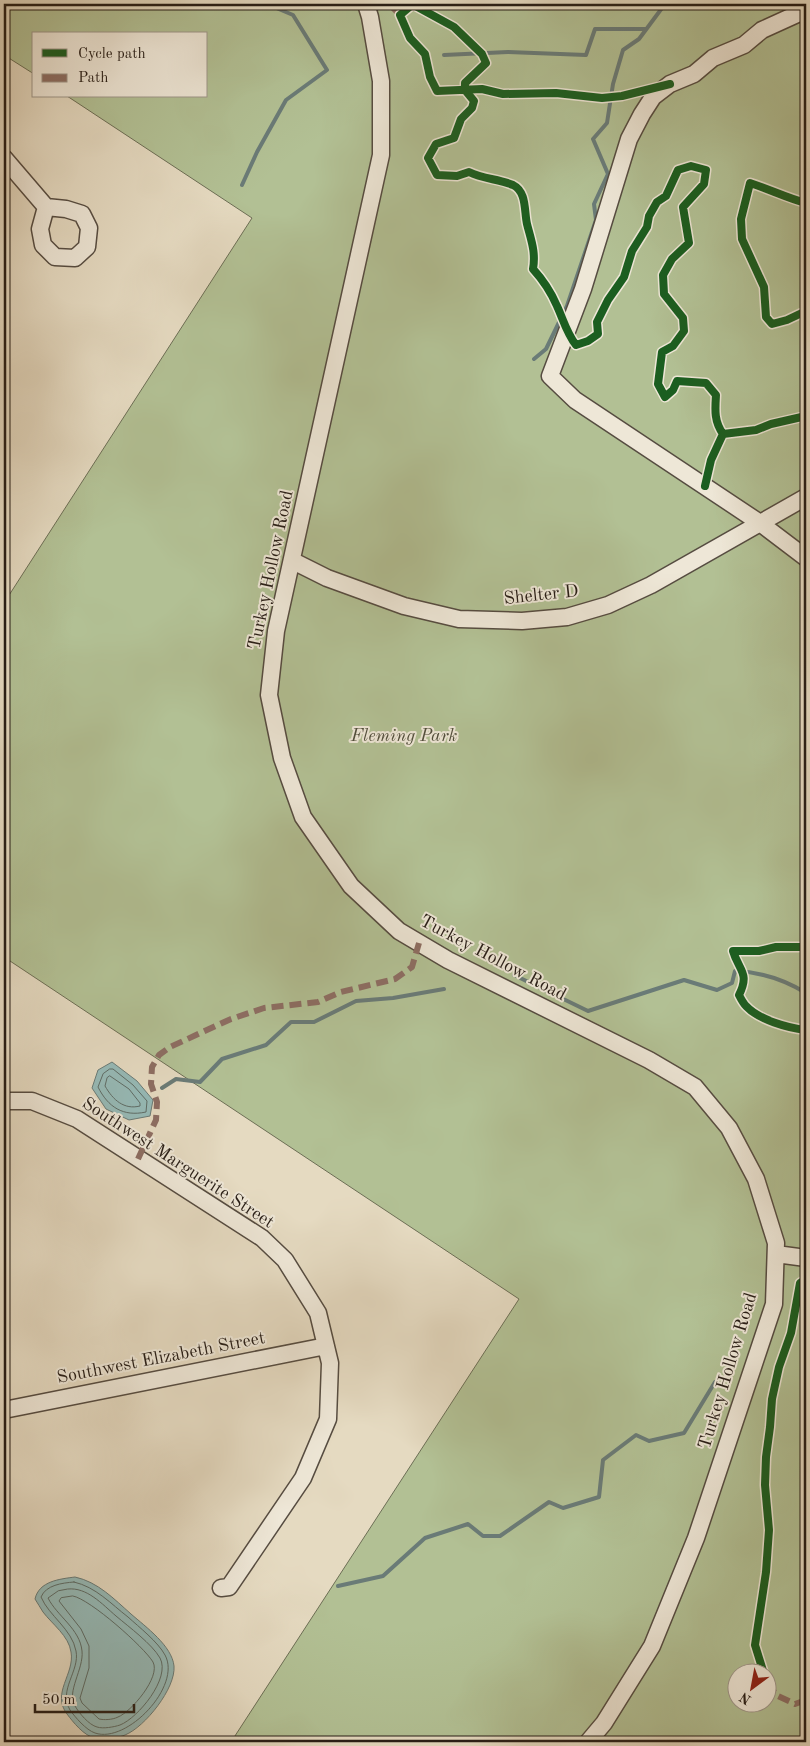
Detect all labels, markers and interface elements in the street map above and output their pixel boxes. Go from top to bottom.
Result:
legend [32,32,208,98]
text: Cycle path [78,47,146,62]
text: Path [78,71,108,86]
street label: Turkey Hollow Road [245,489,297,651]
street label: Shelter D [503,582,579,608]
park label: Fleming Park [350,727,457,745]
street label: Turkey Hollow Road [417,912,569,1004]
street label: Southwest Marguerite Street [79,1094,277,1232]
street label: Turkey Hollow Road [696,1291,760,1451]
street label: Southwest Elizabeth Street [55,1329,267,1387]
north arrow [728,1664,778,1714]
scale bar [35,1681,134,1713]
text: N [737,1689,754,1707]
text: 50 m [42,1693,76,1708]

